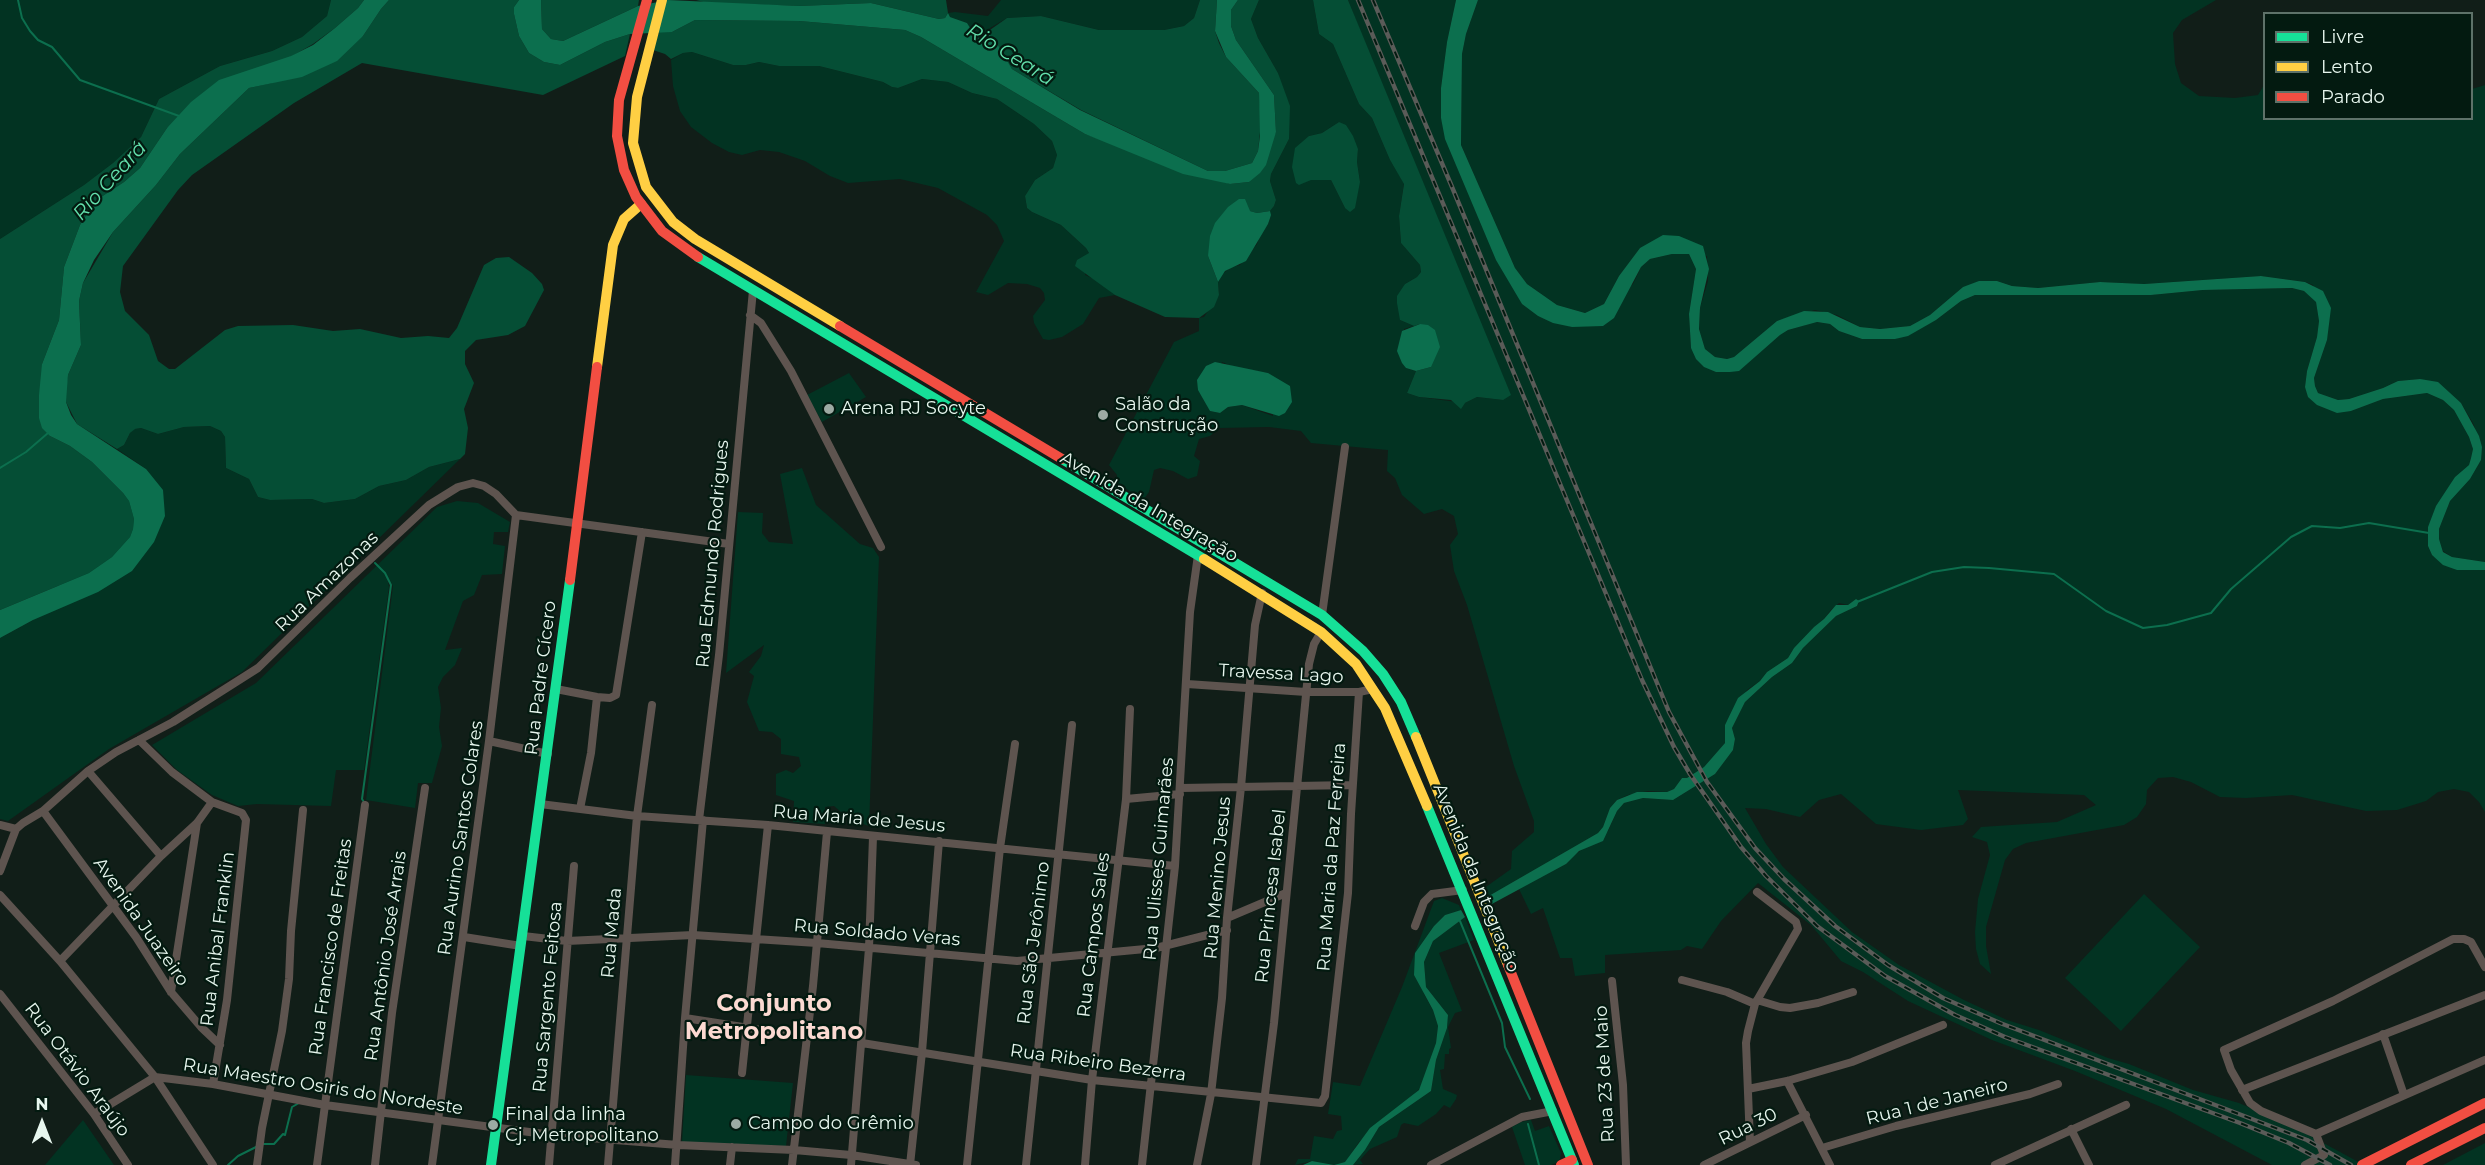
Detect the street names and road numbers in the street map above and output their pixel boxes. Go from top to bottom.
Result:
street label: Rua Edmundo Rodrigues [692,439,734,669]
street label: Avenida da Integração [1056,447,1242,567]
street label: Rua Amazonas [271,527,383,637]
street label: Rua Padre Cícero [521,600,561,756]
street label: Travessa Lago [1218,660,1344,688]
street label: Rua Aurino Santos Colares [434,719,488,957]
street label: Rua Maria da Paz Ferreira [1313,742,1351,972]
street label: Rua Ulisses Guimarães [1139,757,1179,961]
street label: Avenida da Integração [1428,780,1524,976]
street label: Rua Menino Jesus [1200,796,1236,960]
street label: Rua Maria de Jesus [772,801,946,837]
street label: Rua Princesa Isabel [1251,808,1291,984]
street label: Rua Francisco de Freitas [305,837,357,1057]
street label: Rua Antônio José Arrais [361,849,411,1063]
street label: Rua Anibal Franklin [197,850,239,1028]
street label: Rua Campos Sales [1073,851,1115,1019]
street label: Avenida Juazeiro [89,854,193,990]
street label: Rua São Jerônimo [1013,860,1055,1026]
street label: Rua Mada [597,887,627,979]
street label: Rua Sargento Feitosa [529,901,567,1093]
street label: Rua Soldado Veras [793,915,961,951]
street label: Rua Otávio Araújo [20,999,134,1141]
street label: Rua 23 de Maio [1591,1005,1619,1143]
street label: Rua Ribeiro Bezerra [1009,1040,1187,1086]
street label: Rua Maestro Osiris do Nordeste [181,1054,465,1120]
street label: Rua 1 de Janeiro [1864,1074,2010,1130]
street label: Rua 30 [1715,1104,1781,1150]

